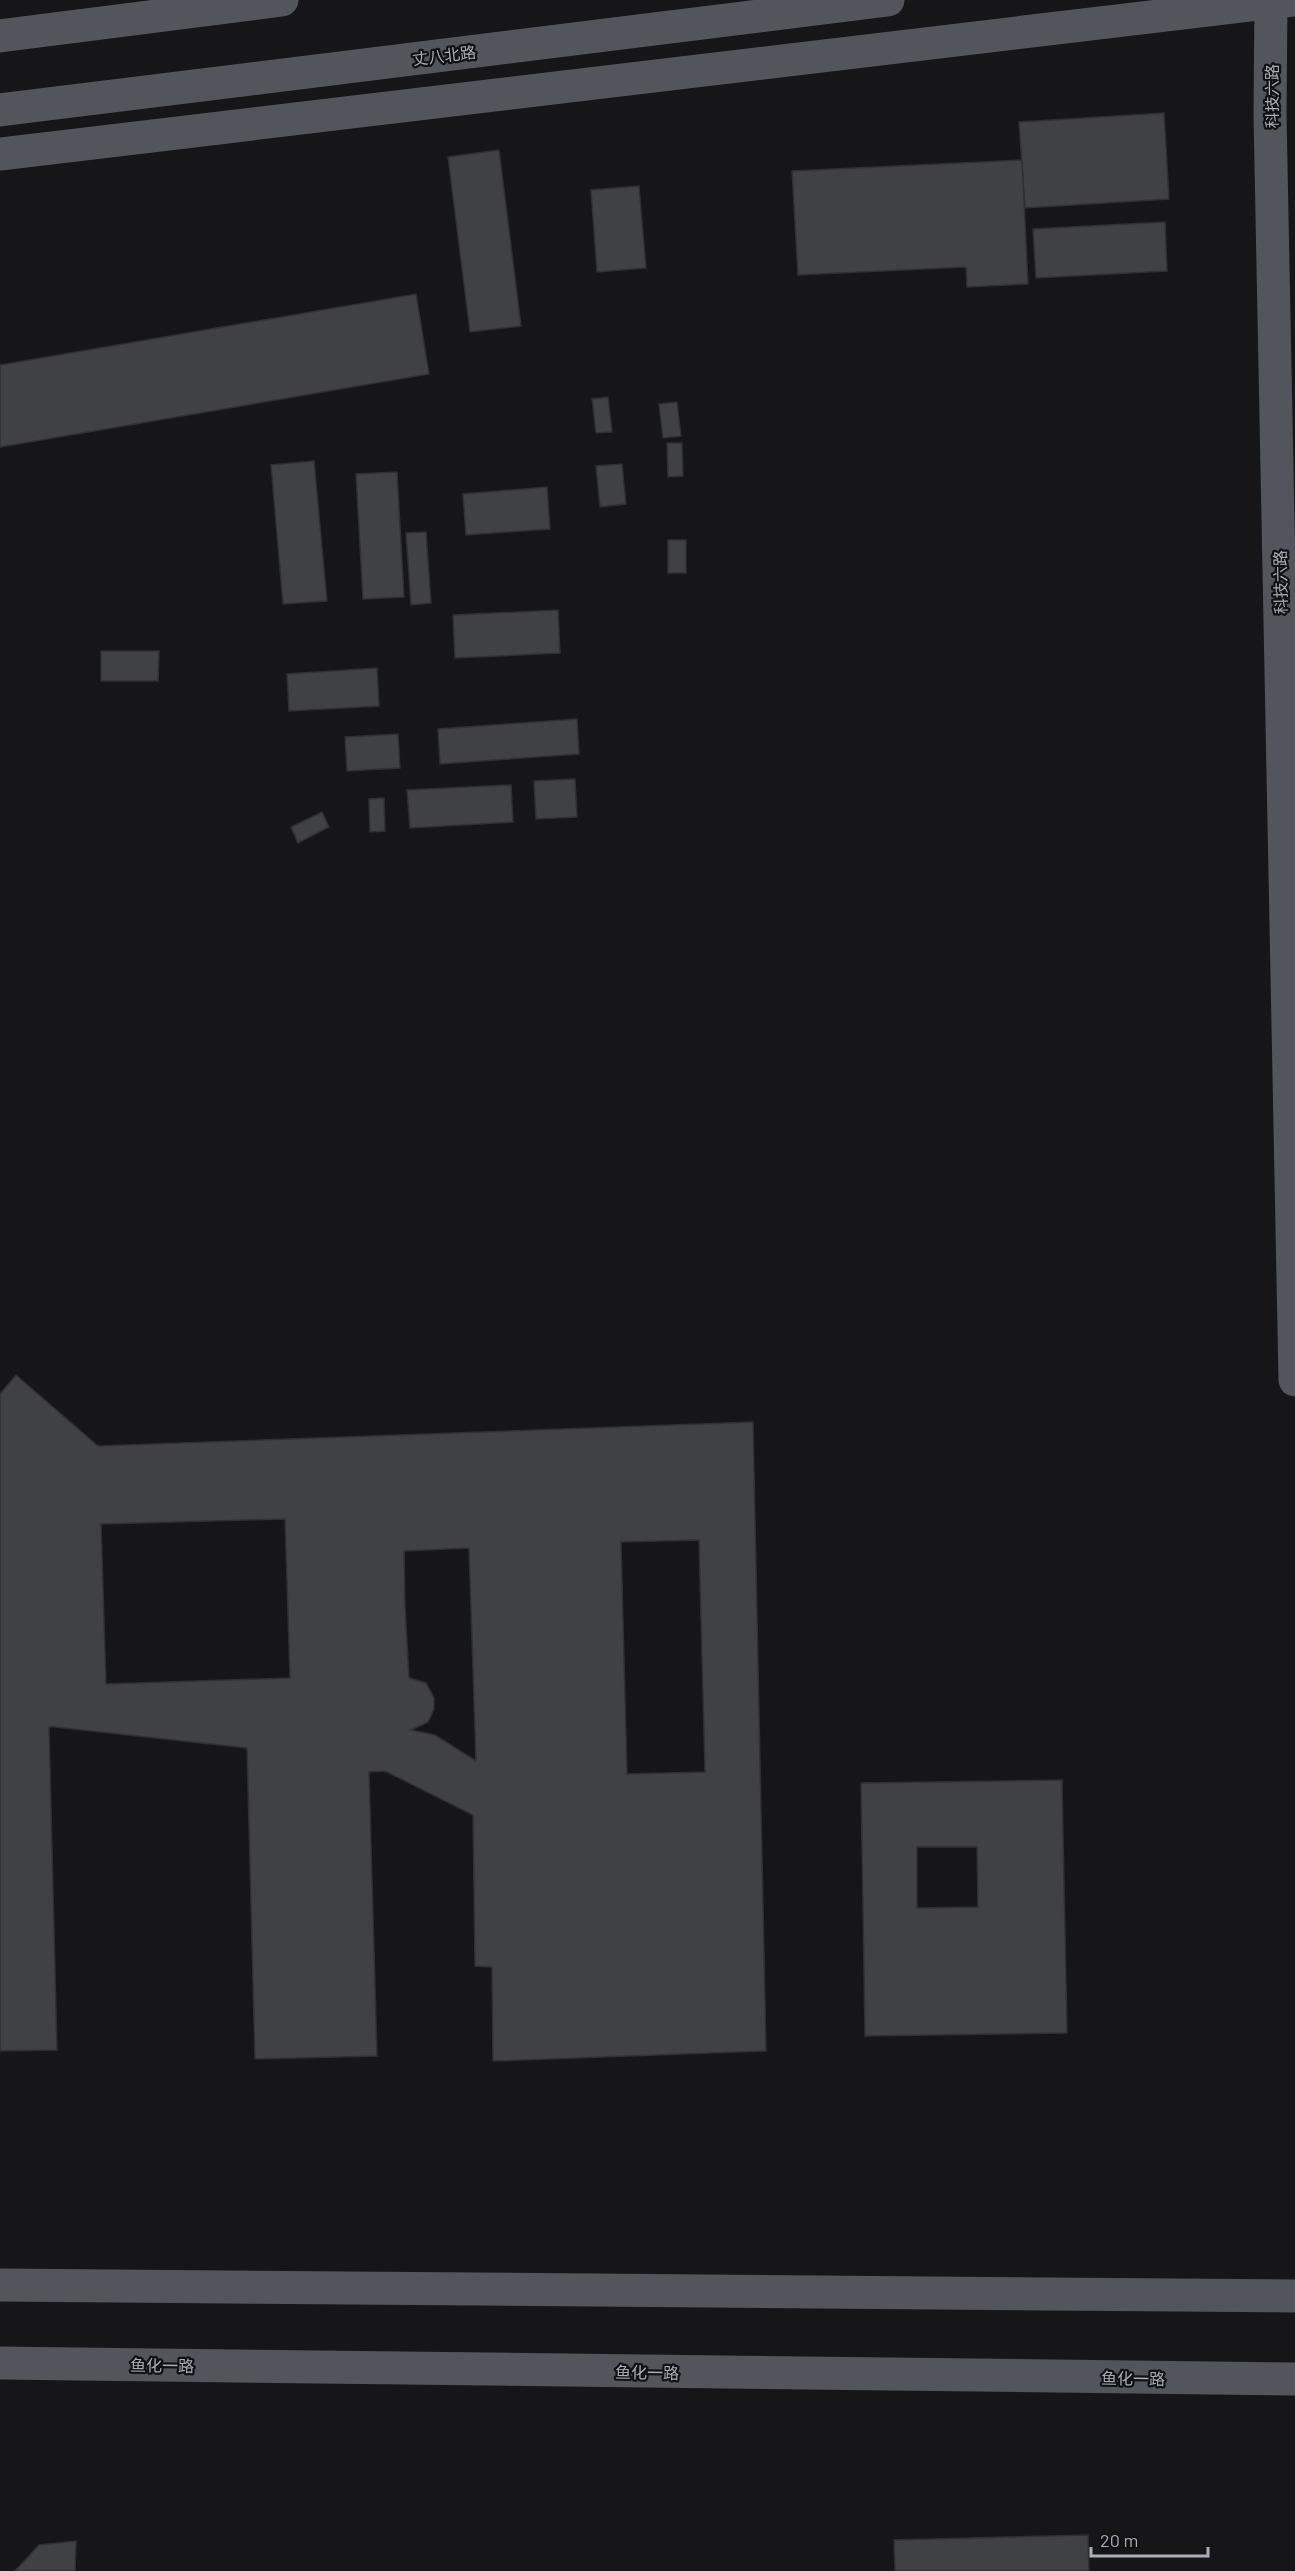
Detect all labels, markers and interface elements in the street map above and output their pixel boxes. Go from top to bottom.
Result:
street label: 丈八北路 [411,42,477,68]
street label: 科技六路 [1262,64,1281,128]
street label: 科技六路 [1270,550,1290,614]
street label: 鱼化一路 [130,2355,194,2375]
street label: 鱼化一路 [615,2362,679,2382]
street label: 鱼化一路 [1101,2368,1165,2388]
scale bar [1091,2520,1208,2558]
text: 20 m [1100,2529,1138,2551]

